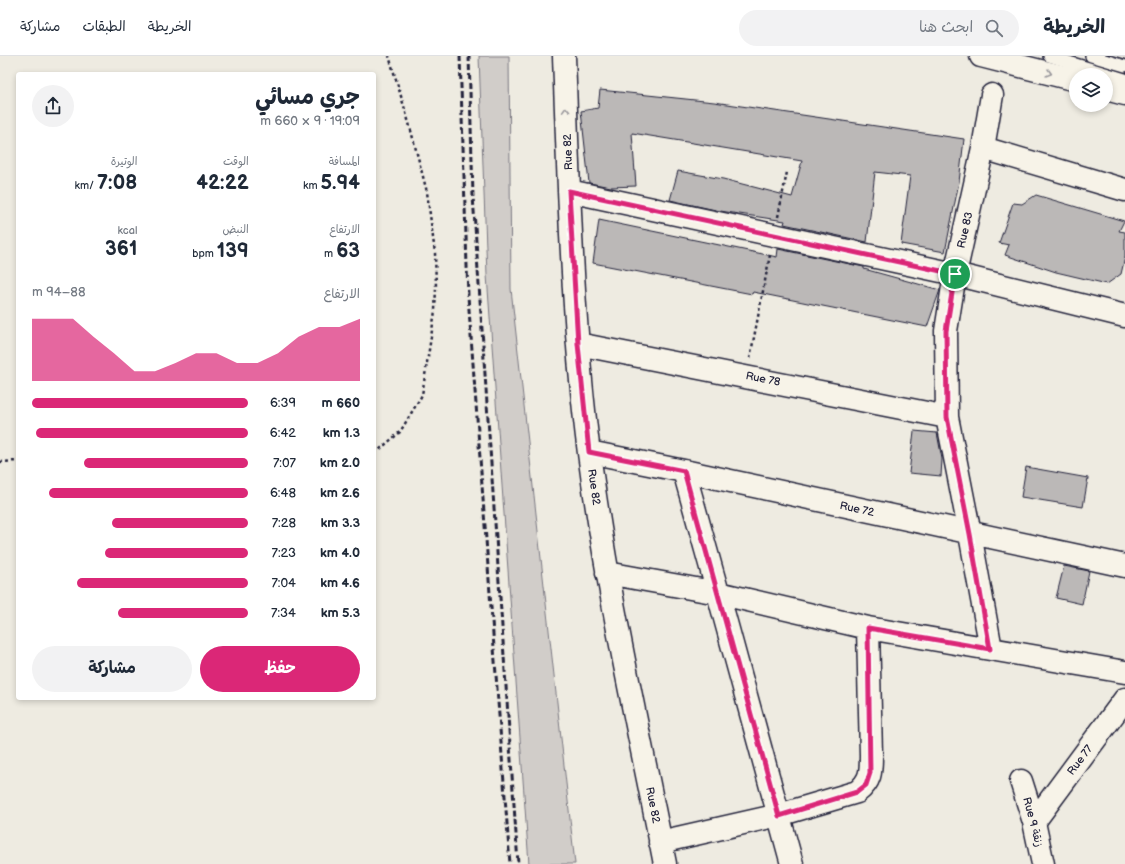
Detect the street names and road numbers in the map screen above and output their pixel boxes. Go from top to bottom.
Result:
street label: Rue 82 [561,133,575,170]
street label: Rue 83 [955,210,976,249]
street label: Rue 78 [745,369,781,389]
street label: Rue 82 [585,468,603,506]
street label: Rue 72 [839,499,876,519]
street label: Rue 77 [1065,742,1096,777]
street label: Rue 82 [643,786,663,825]
street label: Rue 9 زنقة [1020,796,1046,848]

